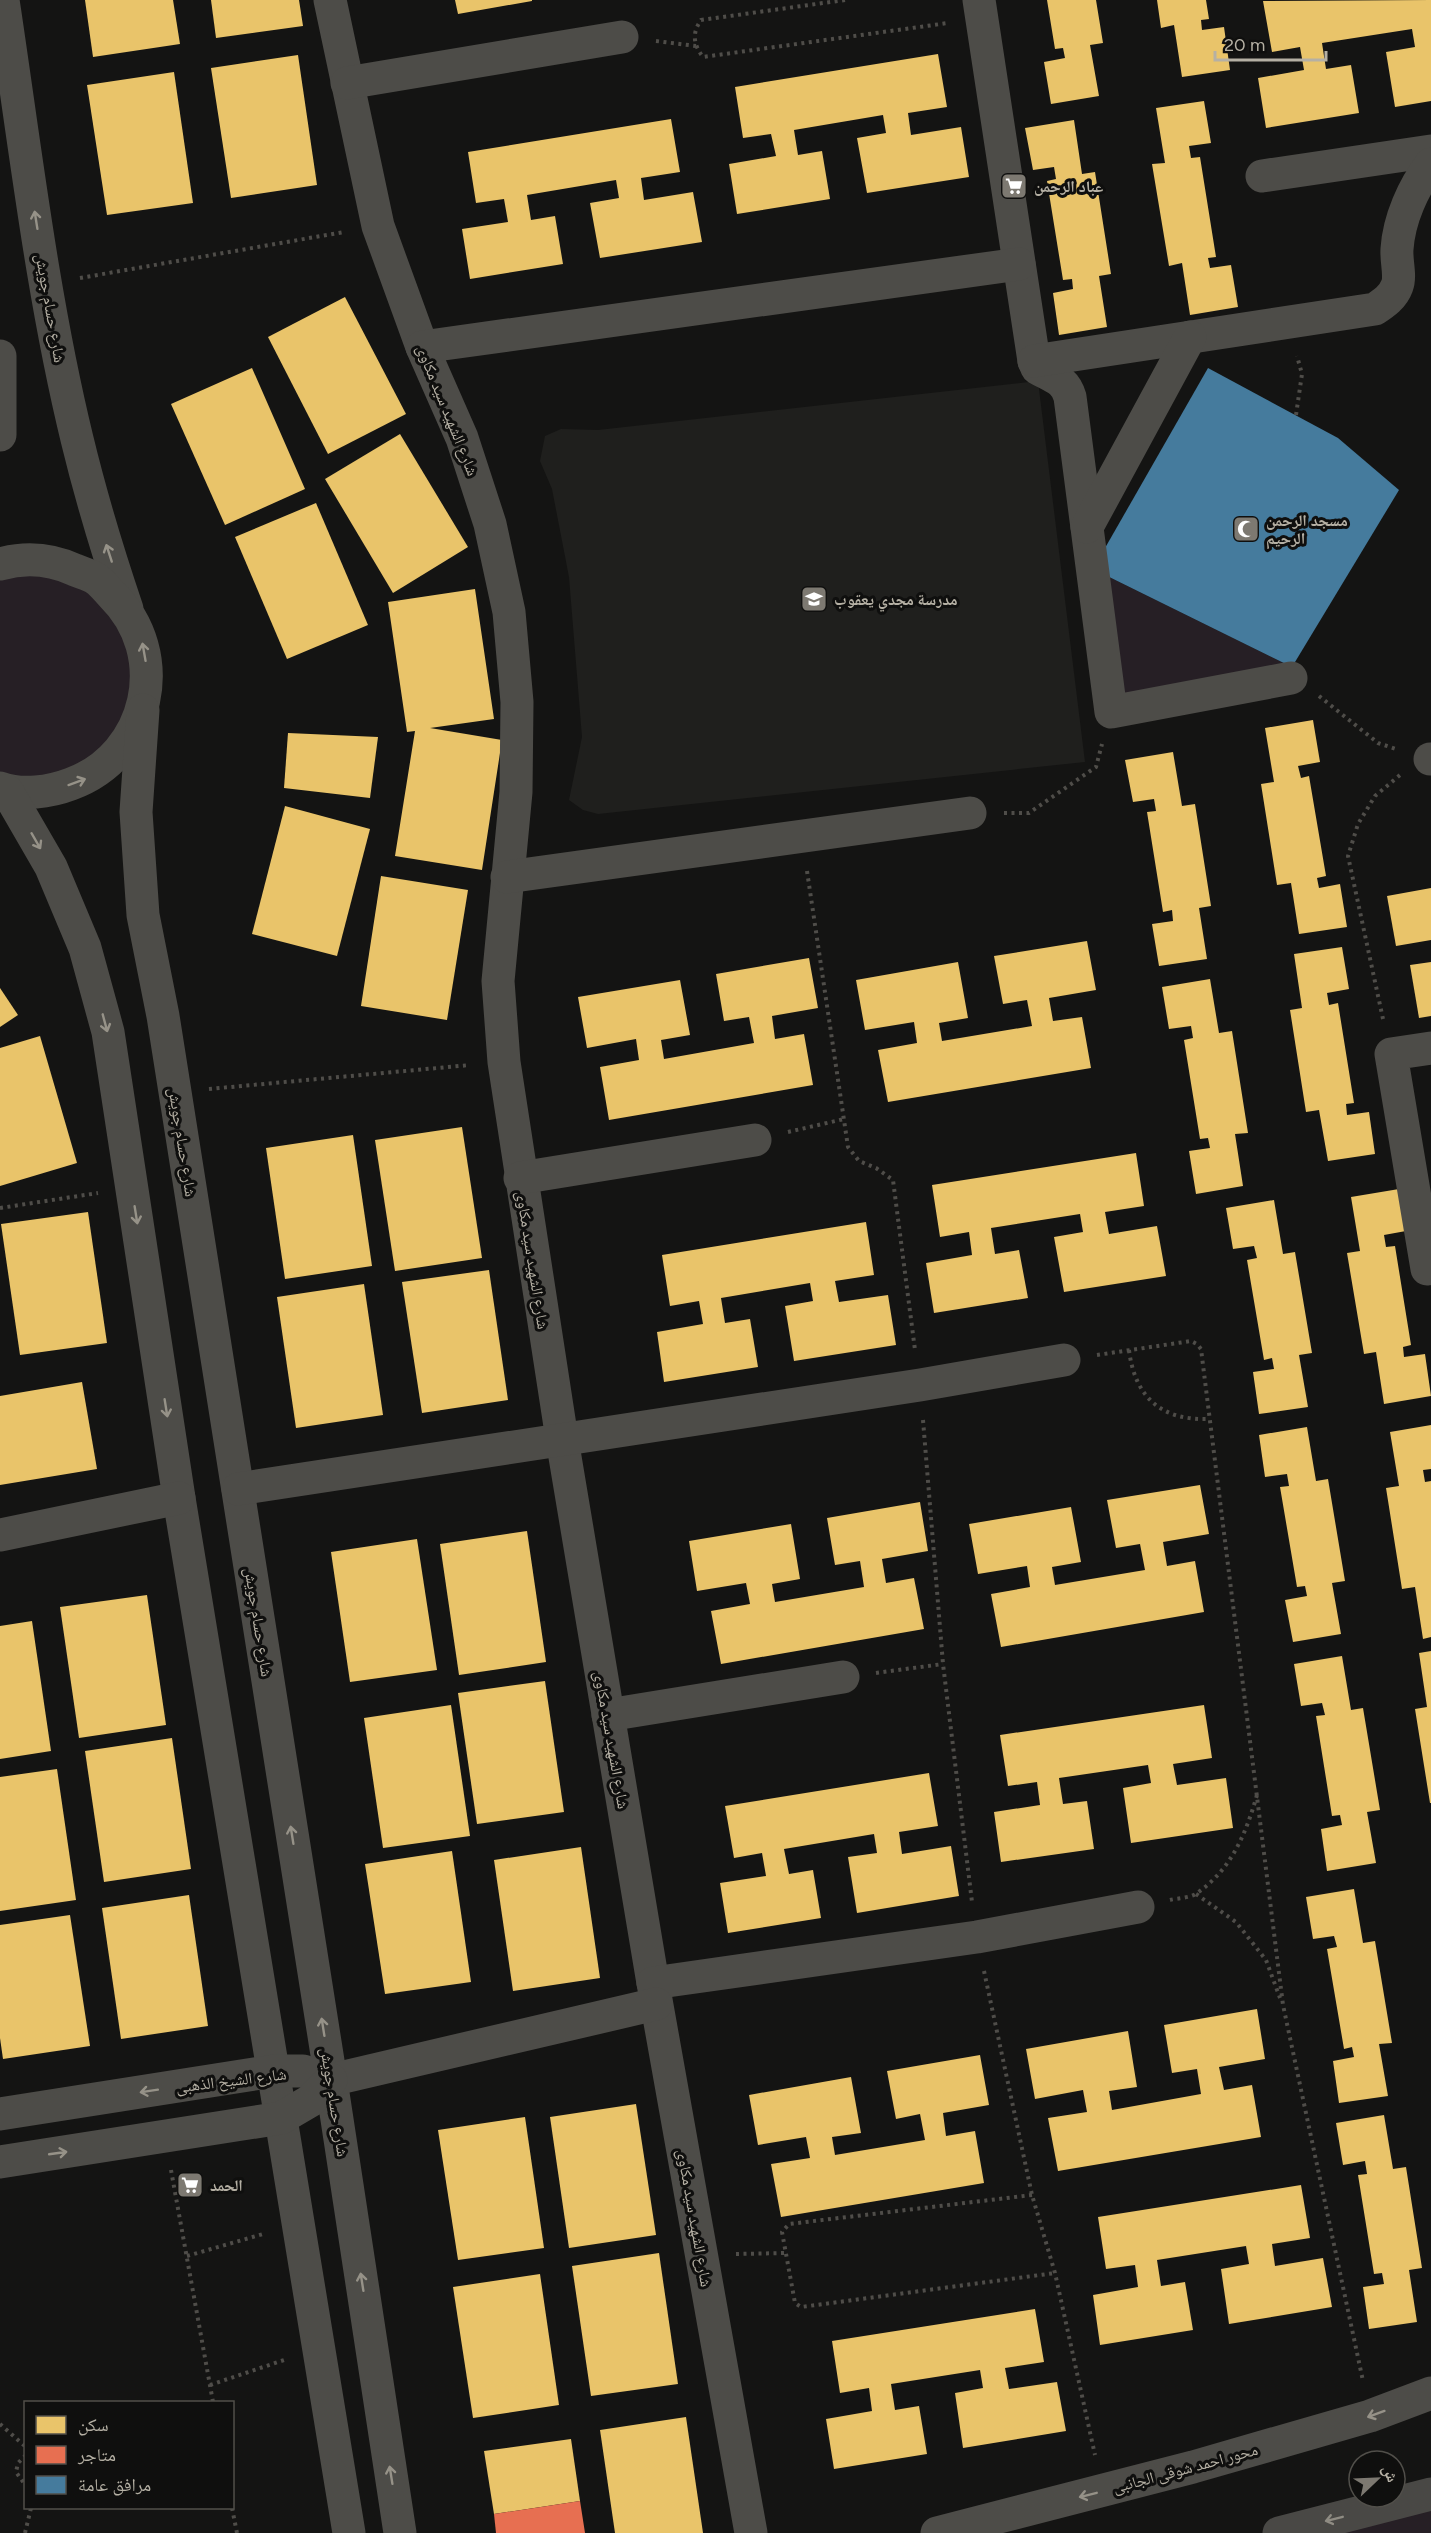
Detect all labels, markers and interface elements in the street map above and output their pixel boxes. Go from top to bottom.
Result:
scale bar [1215,24,1326,62]
text: 20 m [1224,34,1265,56]
supermarket icon: عباد الرحمن [999,171,1029,201]
place label: عباد الرحمن [1034,177,1103,196]
one-way arrow [30,210,41,230]
street label: شارع حسام جويش [31,252,69,364]
street label: شارع الشهيد سيد مكاوى [412,342,482,479]
place label: مسجد الرحمن الرحيم [1266,511,1348,550]
mosque icon: مسجد الرحمن الرحيم [1231,514,1261,544]
one-way arrow [102,544,113,563]
school or university icon: مدرسة مجدي يعقوب [799,584,829,614]
place label: مدرسة مجدي يعقوب [834,590,958,612]
one-way arrow [138,643,149,662]
one-way arrow [67,775,86,786]
one-way arrow [31,832,43,849]
one-way arrow [100,1013,111,1032]
street label: شارع حسام جويش [163,1086,201,1198]
street label: شارع الشهيد سيد مكاوى [511,1190,553,1331]
one-way arrow [131,1205,142,1225]
one-way arrow [160,1398,171,1417]
street label: شارع حسام جويش [239,1566,277,1678]
street label: شارع الشهيد سيد مكاوى [589,1670,633,1811]
one-way arrow [287,1825,298,1845]
one-way arrow [317,2018,328,2038]
street label: شارع حسام جويش [315,2046,353,2158]
street label: شارع الشيخ الذهبى [175,2064,287,2098]
one-way arrow [140,2085,160,2096]
one-way arrow [47,2148,67,2159]
street label: شارع الشهيد سيد مكاوى [672,2148,716,2289]
supermarket icon: الحمد [175,2170,205,2200]
place label: الحمد [210,2176,243,2195]
one-way arrow [356,2273,367,2293]
legend [24,2401,234,2509]
one-way arrow [1368,2409,1386,2420]
text: سكن [78,2414,109,2436]
street label: محور احمد شوقى الجانبى [1111,2440,1260,2498]
text: متاجر [77,2444,116,2466]
north arrow [1347,2449,1407,2509]
text: ش [1378,2462,1402,2485]
one-way arrow [386,2466,397,2486]
text: مرافق عامة [78,2474,151,2496]
one-way arrow [1079,2490,1098,2501]
one-way arrow [1325,2514,1344,2525]

